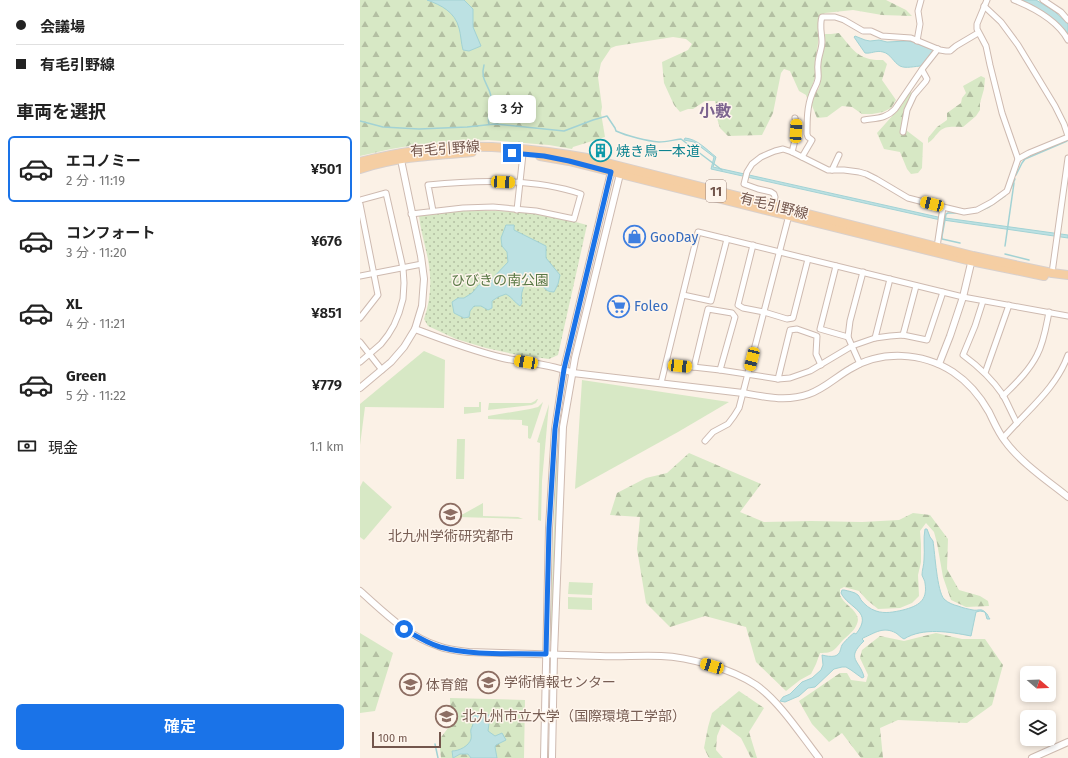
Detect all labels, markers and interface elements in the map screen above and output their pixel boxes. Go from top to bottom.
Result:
text: 会議場 [40,18,85,36]
text: 有毛引野線 [40,56,115,74]
callout: 3 分 [488,95,536,123]
text: 車両を選択 [16,101,106,123]
text: 3 分 [501,101,523,116]
district label: 小敷 [699,102,731,121]
car [789,119,803,143]
street label: 有毛引野線 [409,138,481,160]
building icon: 焼き鳥一本道 [588,138,614,164]
place label: 焼き鳥一本道 [616,143,700,160]
route end [503,144,521,162]
icon: car [18,151,54,187]
text: エコノミー [66,152,141,170]
text: ¥501 [311,160,342,178]
text: 2 分 · 11:19 [66,173,125,188]
car [491,175,515,189]
road number: 11 [706,180,726,202]
street label: 有毛引野線 [738,189,810,223]
car [919,195,945,213]
icon: car [18,223,54,259]
text: コンフォート [66,224,156,242]
shop icon: GooDay [622,224,648,250]
place label: GooDay [650,229,698,246]
text: ¥676 [311,232,342,250]
text: 3 分 · 11:20 [66,245,127,260]
park label: ひびきの南公園 [451,272,549,289]
supermarket icon: Foleo [606,293,632,319]
icon: car [18,295,54,331]
text: XL [66,295,82,313]
place label: Foleo [634,298,668,315]
text: ¥851 [311,304,342,322]
text: 4 分 · 11:21 [66,316,125,331]
car [743,346,761,372]
car [513,354,539,370]
car [667,359,693,373]
icon: car [18,367,54,403]
text: Green [66,367,106,385]
text: ¥779 [312,376,342,394]
text: 5 分 · 11:22 [66,388,126,403]
icon: cash [16,435,38,457]
text: 現金 [48,439,78,457]
text: 1.1 km [310,439,344,454]
school or university icon: 北九州学術研究都市 [438,501,464,527]
place label: 北九州学術研究都市 [388,528,514,545]
route start [395,620,413,638]
car [699,657,725,675]
north arrow [1020,666,1056,702]
map controls [1020,666,1056,746]
school or university icon: 学術情報センター [476,669,502,695]
school or university icon: 体育館 [397,672,423,698]
place label: 学術情報センター [504,674,616,691]
place label: 体育館 [426,677,468,694]
school or university icon: 北九州市立大学（国際環境工学部） [434,703,460,729]
button: 確定 [16,704,344,750]
place label: 北九州市立大学（国際環境工学部） [462,708,686,725]
button: layers [1020,710,1056,746]
scale bar [372,730,441,749]
text: 100 m [378,732,407,745]

